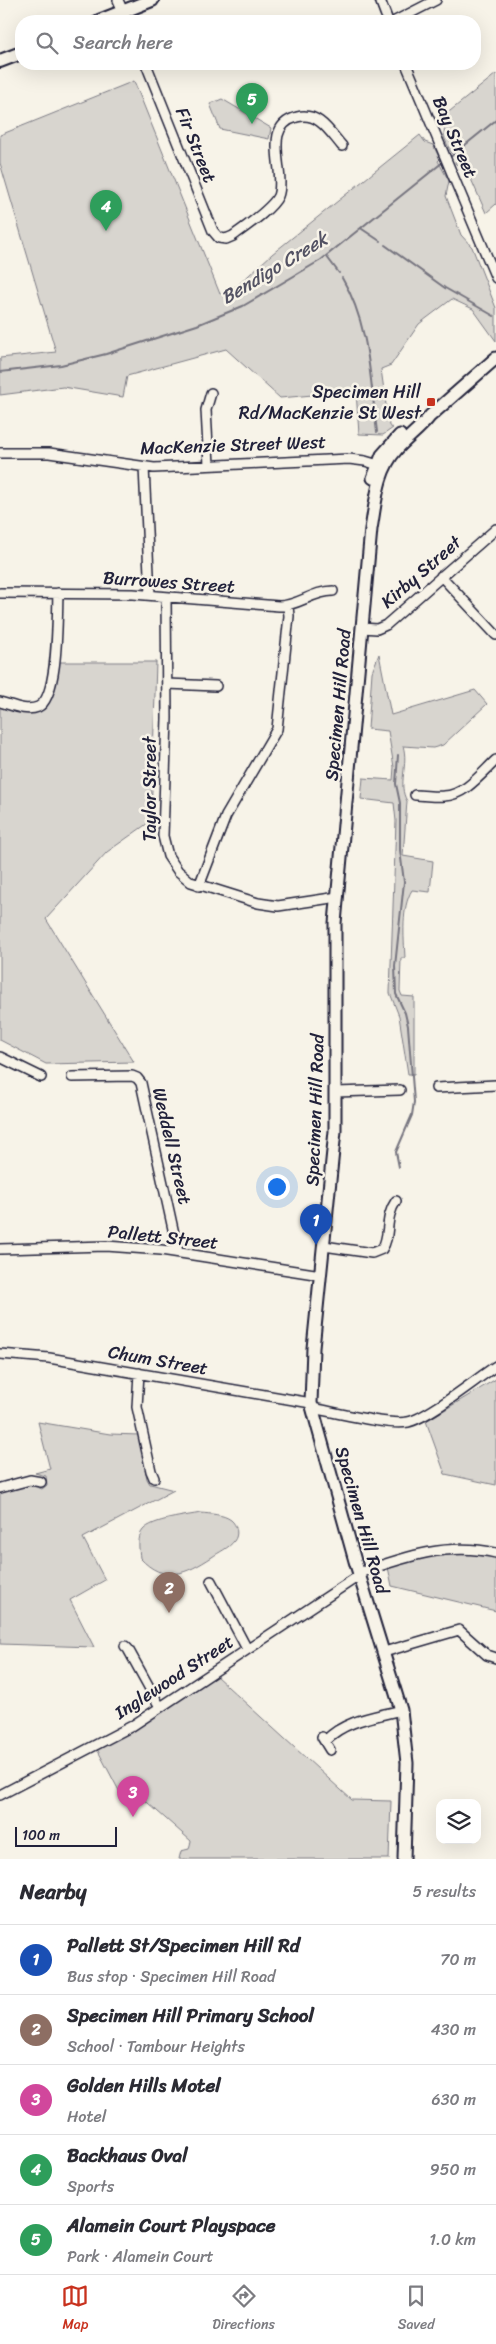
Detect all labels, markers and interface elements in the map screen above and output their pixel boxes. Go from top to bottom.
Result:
search box [15,15,481,70]
text: Search here [73,26,173,59]
icon: search [33,29,61,57]
pin: 5 [236,83,268,124]
street label: Bay Street [423,91,487,183]
street label: Fir Street [166,102,226,188]
pin: 4 [90,190,122,231]
water label: Bendigo Creek [214,221,337,313]
place label: Specimen Hill Rd/MacKenzie St West [239,376,422,429]
marker: Specimen Hill Rd/MacKenzie St West [425,396,437,408]
street label: MacKenzie Street West [140,426,327,464]
street label: Kirby Street [373,527,469,617]
street label: Burrowes Street [102,561,236,603]
street label: Specimen Hill Road [315,626,361,782]
street label: Taylor Street [134,736,166,841]
street label: Specimen Hill Road [296,1032,334,1187]
street label: Weddell Street [143,1084,201,1208]
your location [264,1174,290,1200]
pin: 1 [300,1204,332,1245]
street label: Pallett Street [106,1215,220,1259]
street label: Chum Street [106,1336,210,1385]
street label: Specimen Hill Road [326,1442,399,1599]
pin: 2 [153,1572,185,1613]
street label: Inglewood Street [107,1626,240,1728]
pin: 3 [117,1776,149,1817]
map controls [436,1799,481,1844]
button: layers [436,1799,481,1844]
text: 100 m [22,1823,60,1848]
scale bar [15,1824,118,1847]
text: Nearby [20,1873,86,1911]
text: 5 results [412,1877,476,1906]
text: Pallett St/Specimen Hill Rd [67,1929,300,1962]
text: 1 [33,1945,39,1974]
text: 70 m [440,1945,476,1974]
text: Bus stop · Specimen Hill Road [67,1962,275,1991]
text: Specimen Hill Primary School [67,1999,314,2032]
text: 2 [31,2015,41,2044]
text: 430 m [431,2015,476,2044]
text: School · Tambour Heights [67,2032,245,2061]
text: Golden Hills Motel [67,2069,221,2102]
text: 3 [32,2085,40,2114]
text: 630 m [432,2085,476,2114]
text: Hotel [67,2102,106,2131]
text: Backhaus Oval [67,2139,188,2172]
text: 4 [31,2155,41,2184]
text: 950 m [430,2155,476,2184]
text: Sports [67,2172,114,2201]
text: Alamein Court Playspace [67,2209,276,2242]
text: 5 [31,2225,41,2254]
text: 1.0 km [429,2225,476,2254]
text: Park · Alamein Court [67,2242,214,2271]
tab: Map [61,2282,89,2337]
tab: Directions [212,2282,275,2337]
tab: Saved [398,2282,435,2337]

